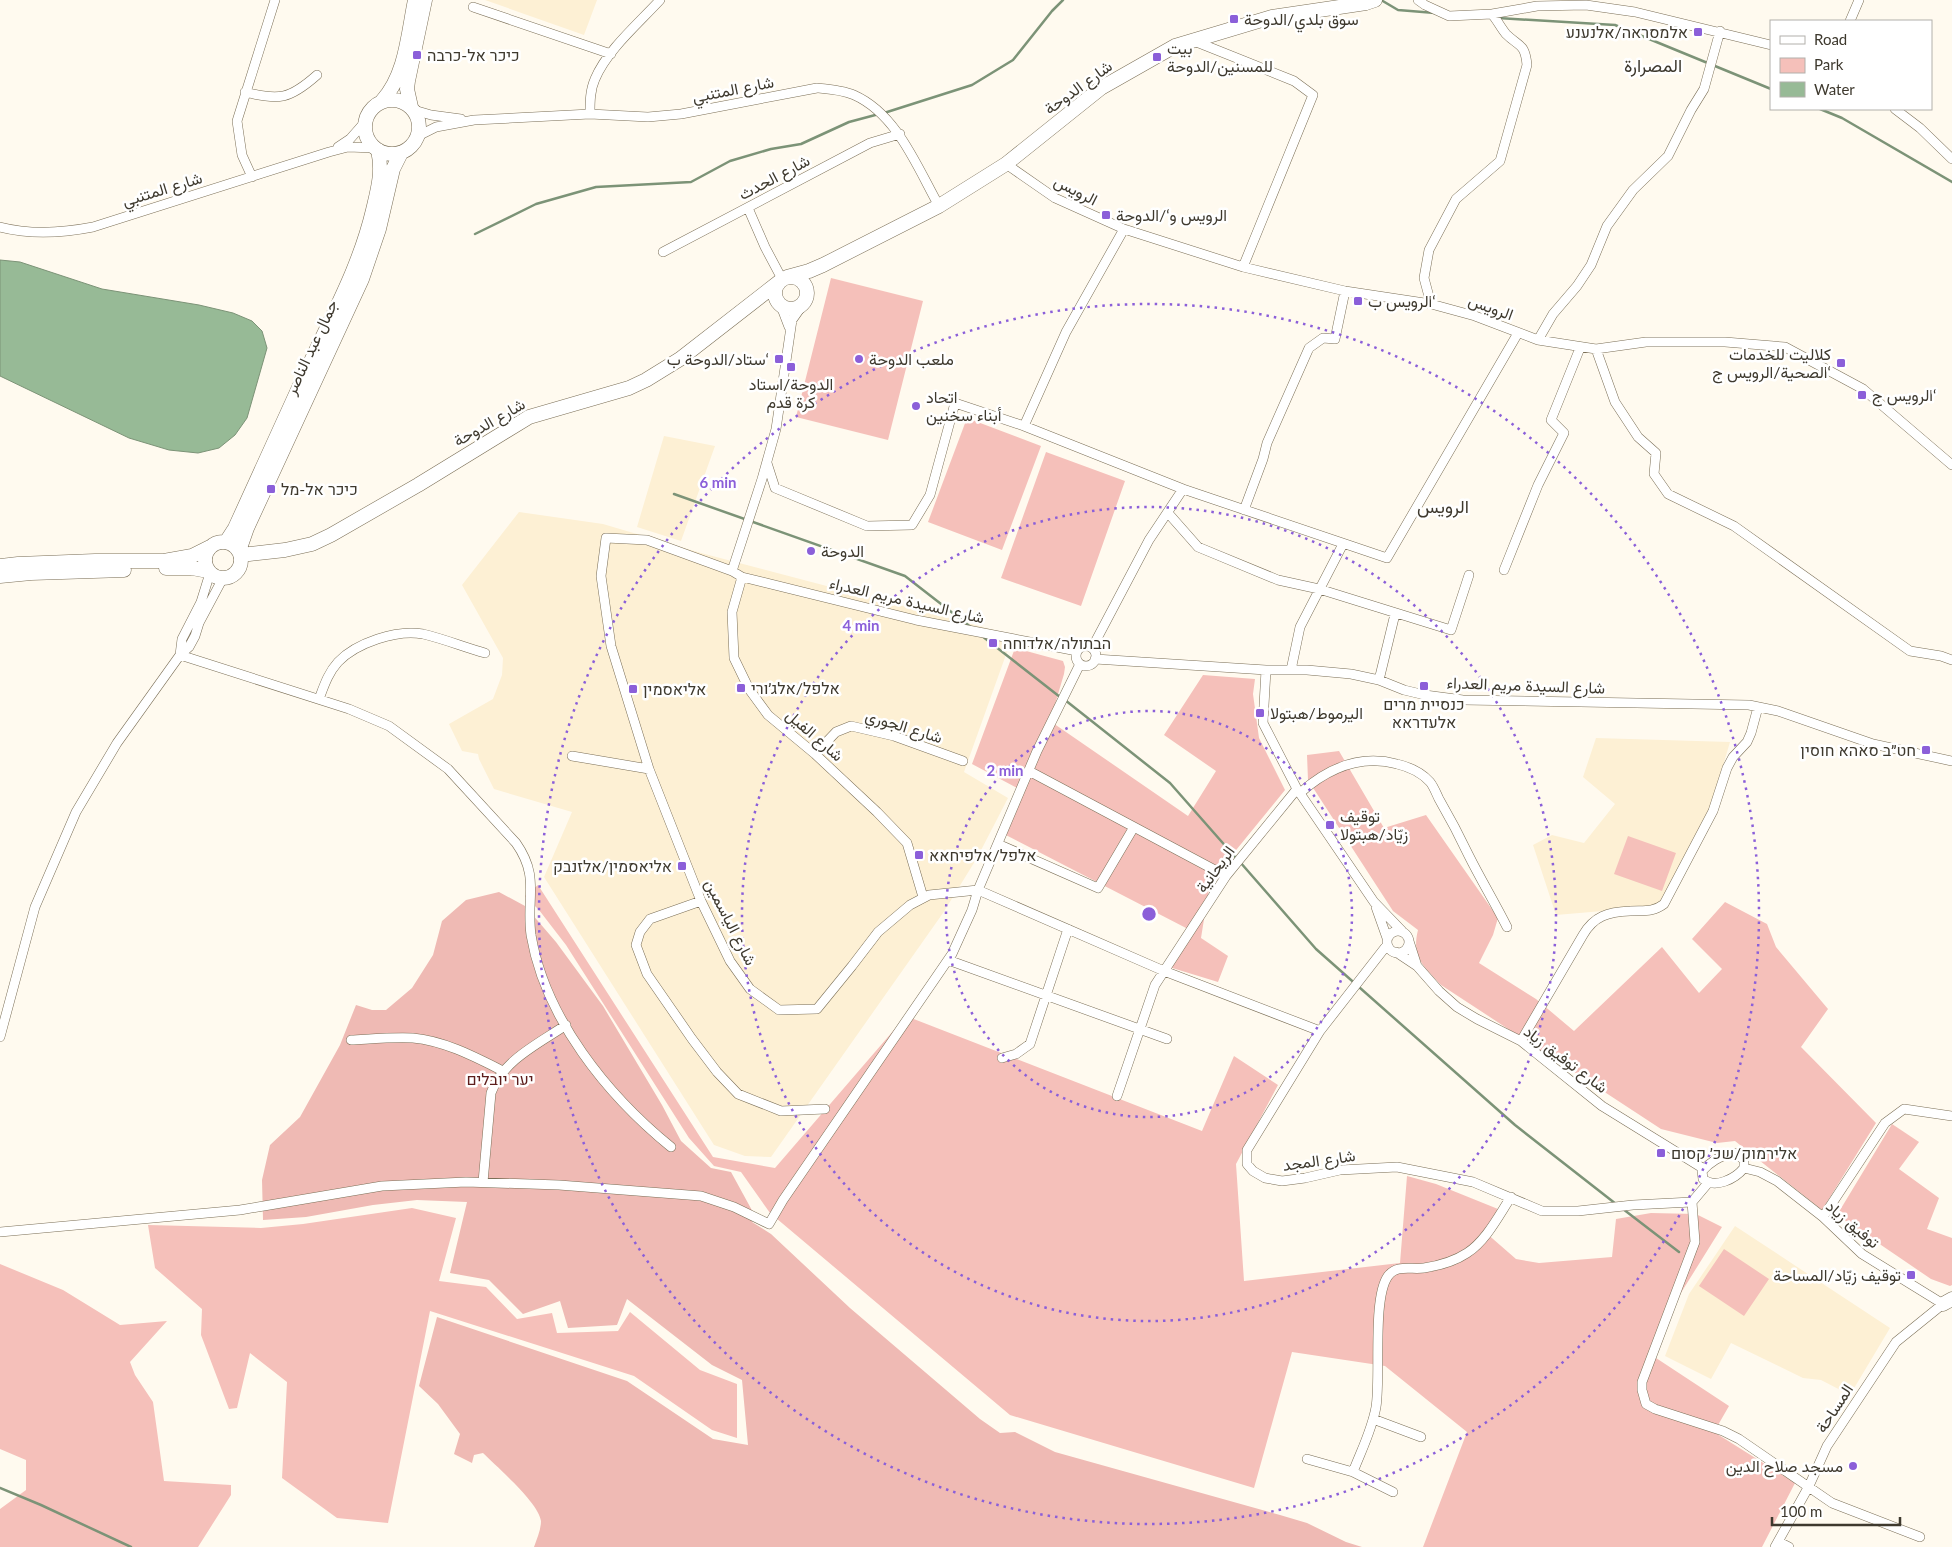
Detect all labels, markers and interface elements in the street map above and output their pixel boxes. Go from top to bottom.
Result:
place label: سوق بلدي/الدوحة [1244,9,1359,33]
marker: سوق بلدي/الدوحة [1228,13,1240,25]
legend [1770,20,1932,110]
place label: אלמסראה/אלנענע [1566,22,1688,41]
marker: אלמסראה/אלנענע [1692,26,1704,38]
text: Road [1814,30,1847,48]
place label: بيت للمسنين/الدوحة [1167,38,1273,77]
place label: כיכר אל-כרבה [427,45,520,64]
marker: כיכר אל-כרבה [411,49,423,61]
marker: بيت للمسنين/الدوحة [1151,51,1163,63]
district label: المصرارة [1624,54,1682,77]
text: Park [1814,55,1844,73]
street label: شارع الدوحة [1040,56,1117,120]
street label: شارع المتنبي [691,71,776,111]
text: Water [1814,80,1855,98]
street label: شارع الحدث [735,150,814,206]
street label: شارع المتنبي [120,167,206,214]
street label: الرويس [1050,171,1101,210]
place label: الرويس و‘/الدوحة [1116,205,1227,226]
marker: الرويس و‘/الدوحة [1100,209,1112,221]
street label: الرويس [1466,290,1516,325]
place label: الرويس ب‘ [1368,291,1436,312]
marker: الرويس ب‘ [1352,295,1364,307]
street label: جمال عبد الناصر [280,296,343,399]
place label: كلاليت للخدمات الصحية/الرويس ج‘ [1712,344,1831,384]
place label: ستاد/الدوحة ب‘ [667,349,769,370]
place label: ملعب الدوحة [869,349,954,370]
marker: ستاد/الدوحة ب‘ [773,353,785,365]
marker: ملعب الدوحة [853,353,865,365]
marker: كلاليت للخدمات الصحية/الرويس ج‘ [1835,357,1847,369]
marker: الدوحة/استاد كرة قدم [785,361,797,373]
place label: الدوحة/استاد كرة قدم [749,374,833,413]
place label: الرويس ج‘ [1872,385,1936,407]
place label: اتحاد أبناء سخنين [926,387,1002,426]
marker: الرويس ج‘ [1856,389,1868,401]
street label: شارع الدوحة [450,394,529,452]
marker: اتحاد أبناء سخنين [910,400,922,412]
text: 6 min [699,473,737,491]
place label: כיכר אל-מל [281,479,358,498]
marker: כיכר אל-מל [265,483,277,495]
district label: الرويس [1417,495,1469,518]
place label: الدوحة [821,541,864,562]
marker: الدوحة [805,545,817,557]
street label: شارع السيدة مريم العدراء [827,572,986,630]
text: 4 min [842,616,880,634]
place label: הבתולה/אלדוחה [1003,633,1111,652]
marker: הבתולה/אלדוחה [987,637,999,649]
street label: شارع السيدة مريم العدراء [1446,672,1606,700]
place label: אלפל/אלג׳ורי [751,678,840,697]
place label: אליאסמין [643,679,706,698]
marker: כנסיית מרים אלעדראא [1418,680,1430,692]
marker: אלפל/אלג׳ורי [735,682,747,694]
marker: אליאסמין [627,683,639,695]
place label: כנסיית מרים אלעדראא [1383,694,1465,731]
place label: اليرموط/هبتولا [1270,703,1363,724]
street label: شارع الفيل [781,705,848,767]
street label: شارع الجوري [862,705,945,751]
marker: اليرموط/هبتولا [1254,707,1266,719]
place label: חט״ב סאהא חוסין [1800,740,1916,759]
marker: חט״ב סאהא חוסין [1920,744,1932,756]
text: 2 min [986,761,1024,779]
place label: توقيف زيّاد/هبتولا [1340,806,1408,845]
marker: توقيف زيّاد/هبتولا [1324,819,1336,831]
street label: الريحانية [1191,842,1240,897]
place label: אלפל/אלפיחאא [929,845,1037,864]
marker: אלפל/אלפיחאא [913,849,925,861]
place label: אליאסמין/אלזנבק [553,856,672,875]
marker: אליאסמין/אלזנבק [676,860,688,872]
street label: شارع الياسمين [699,875,761,969]
centre of rings [1140,905,1158,923]
street label: شارع توفيق زياد [1519,1021,1612,1099]
park label: יער יובלים [466,1069,534,1088]
place label: אלירמוק/שכ׳ קסום [1671,1143,1797,1162]
street label: شارع المجد [1281,1145,1357,1177]
marker: אלירמוק/שכ׳ קסום [1655,1147,1667,1159]
street label: توفيق زياد [1821,1196,1884,1253]
place label: توقيف زيّاد/المساحة [1773,1265,1901,1286]
marker: توقيف زيّاد/المساحة [1905,1269,1917,1281]
street label: المساحة [1811,1380,1856,1436]
place label: مسجد صلاح الدين [1726,1456,1843,1478]
marker: مسجد صلاح الدين [1847,1460,1859,1472]
scale bar [1772,1494,1900,1526]
text: 100 m [1780,1502,1822,1520]

